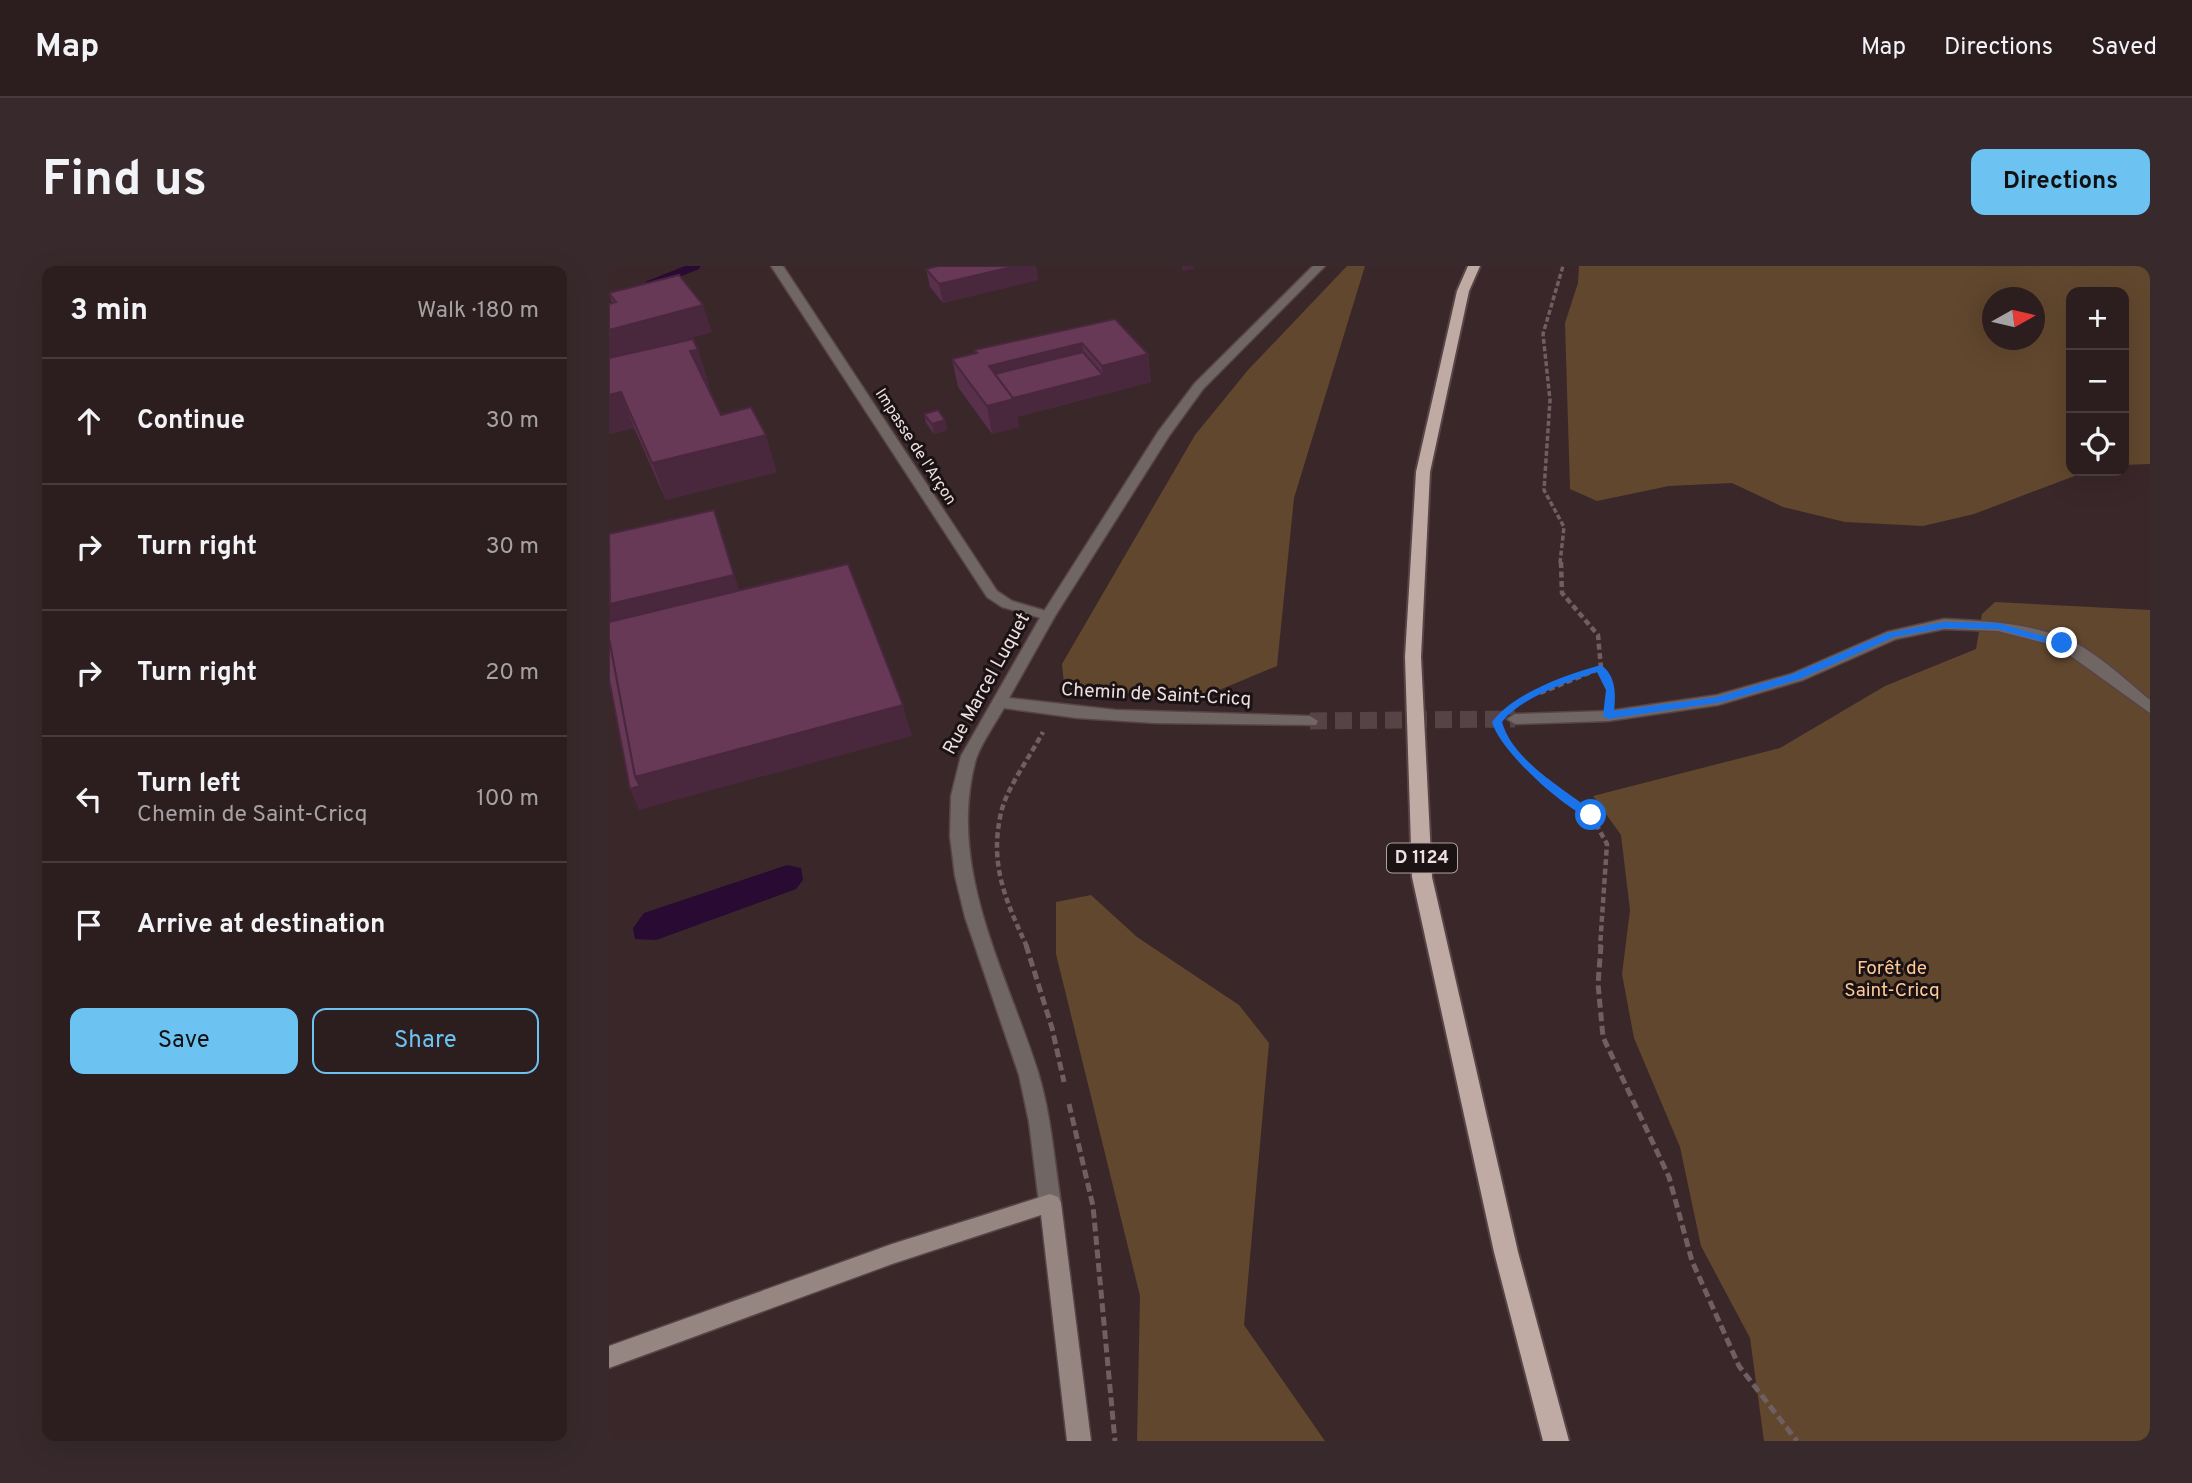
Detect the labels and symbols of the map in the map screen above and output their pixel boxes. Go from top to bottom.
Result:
north arrow [1982,287,2045,350]
street label: Impasse de l'Arçon [870,385,960,509]
street label: Rue Marcel Luquet [938,609,1036,759]
route end [2046,627,2077,658]
street label: Chemin de Saint-Cricq [1060,678,1252,712]
route start [1575,799,1606,830]
road number: D 1124 [1387,844,1457,872]
park label: Forêt de Saint-Cricq [1844,957,1940,1003]

